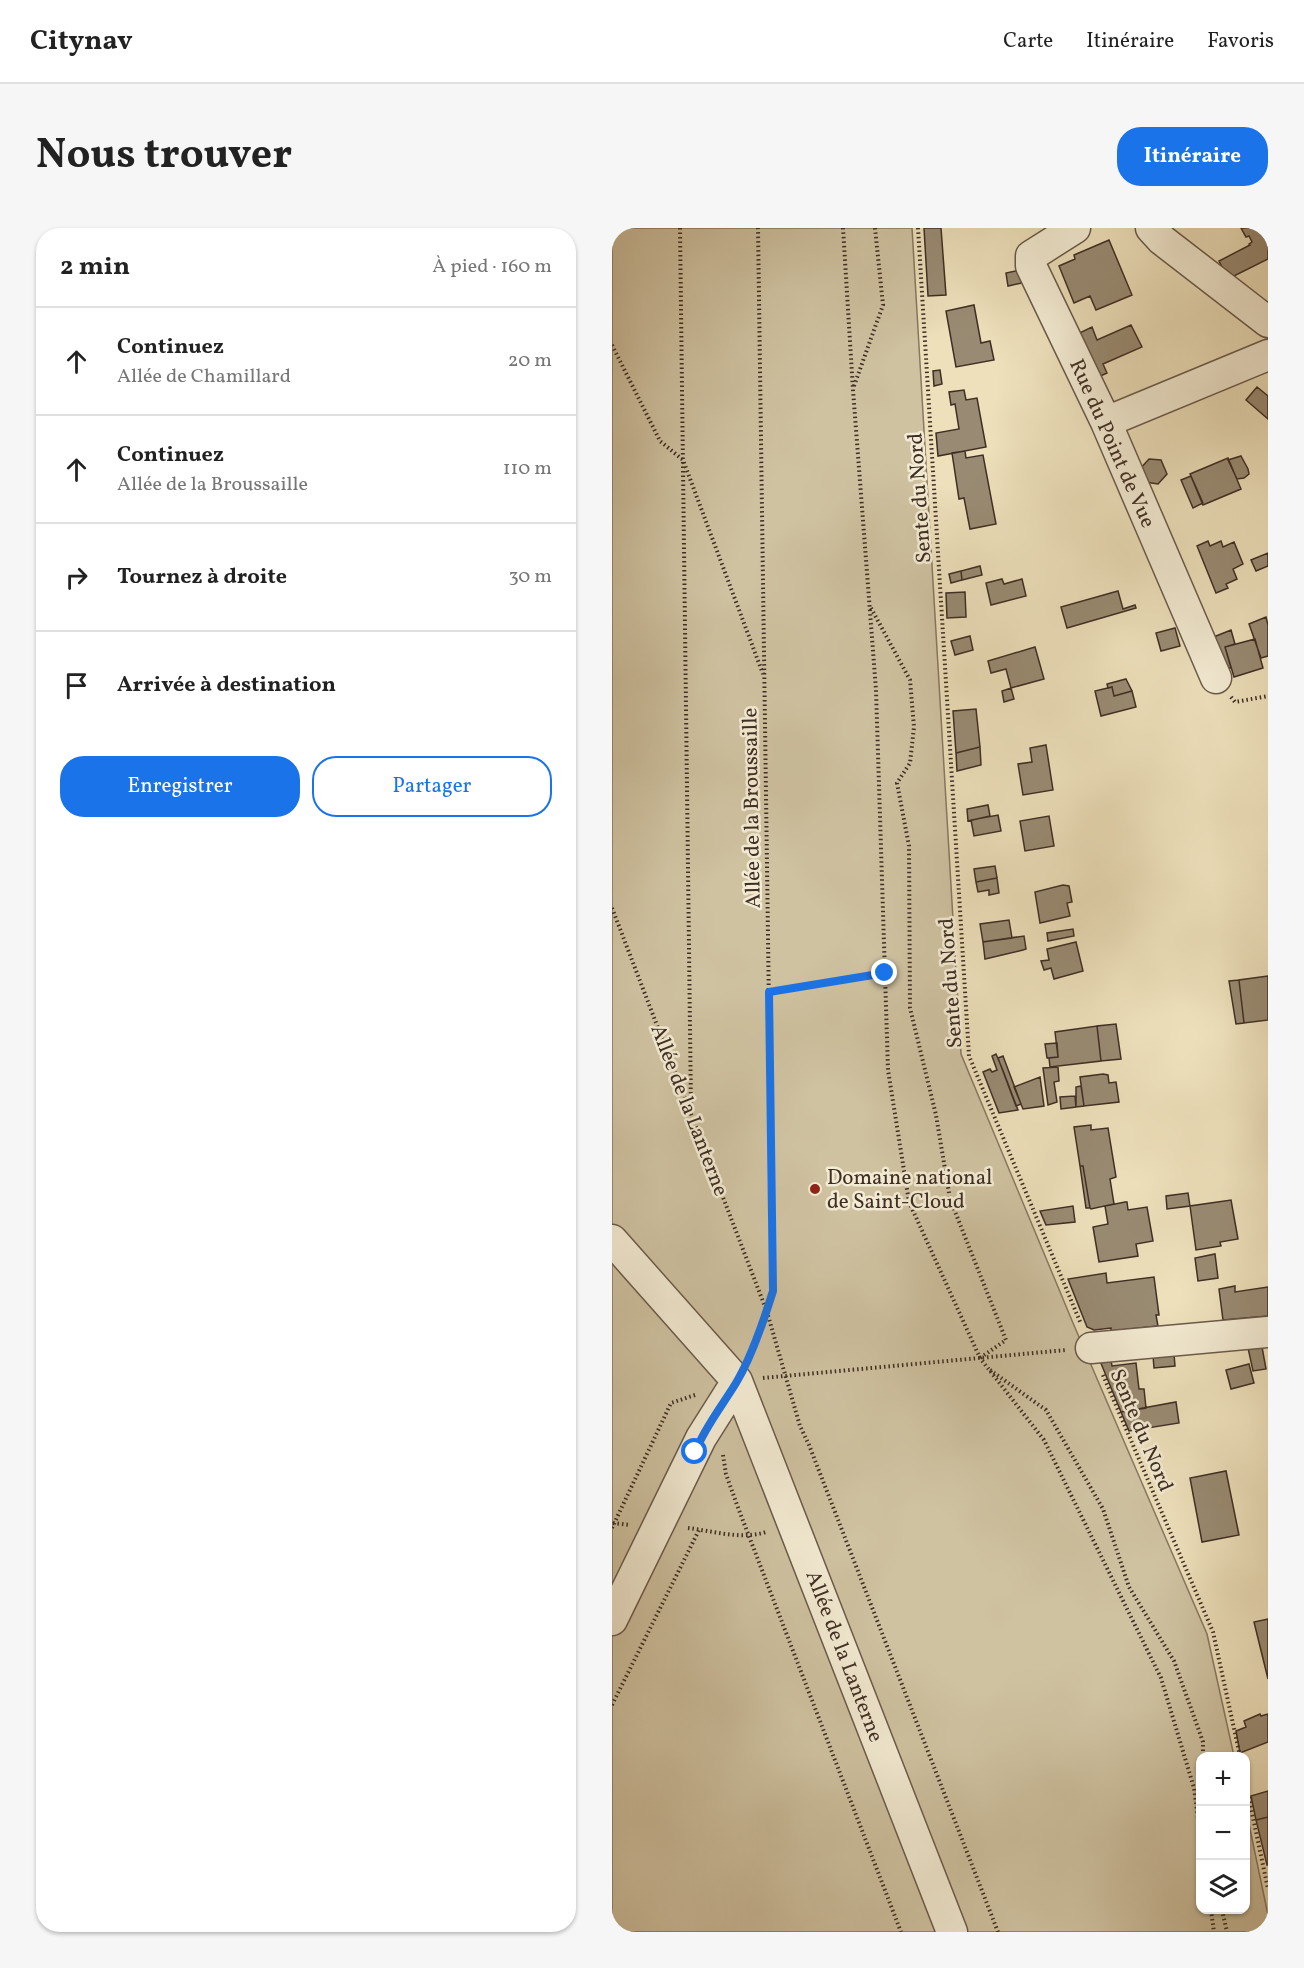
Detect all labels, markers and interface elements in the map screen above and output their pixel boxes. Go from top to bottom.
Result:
text: Citynav [30,22,133,61]
text: Carte [1003,27,1053,56]
text: Itinéraire [1086,27,1174,56]
text: Favoris [1207,27,1274,56]
text: Nous trouver [36,127,292,186]
button: Itinéraire [1117,127,1268,186]
text: 2 min [60,249,130,285]
text: À pied · 160 m [432,253,552,281]
text: Continuez [117,332,224,363]
icon: ahead [60,345,93,378]
text: 20 m [508,347,552,375]
street label: Rue du Point de Vue [1061,355,1162,533]
text: Allée de Chamillard [117,363,291,391]
street label: Sente du Nord [901,432,940,564]
text: Continuez [117,440,224,471]
icon: ahead [60,453,93,486]
text: 110 m [503,455,552,483]
text: Allée de la Broussaille [117,471,308,499]
icon: right [60,561,93,594]
text: Tournez à droite [117,562,287,593]
text: 30 m [508,563,552,591]
icon: arrive [60,669,93,702]
text: Arrivée à destination [117,670,336,701]
street label: Allée de la Broussaille [736,707,769,908]
button: Enregistrer [60,756,300,817]
button: Partager [312,756,552,817]
street label: Sente du Nord [932,917,971,1049]
route end [871,959,897,985]
street label: Allée de la Lanterne [643,1021,735,1201]
place label: Domaine national de Saint-Cloud [827,1164,992,1217]
marker: Domaine national de Saint-Cloud [808,1182,822,1196]
street label: Sente du Nord [1102,1365,1179,1496]
route start [681,1438,707,1464]
street label: Allée de la Lanterne [798,1567,890,1747]
map controls [1196,1752,1250,1914]
button: + [1196,1752,1250,1806]
button: − [1196,1806,1250,1860]
button: layers [1196,1860,1250,1914]

